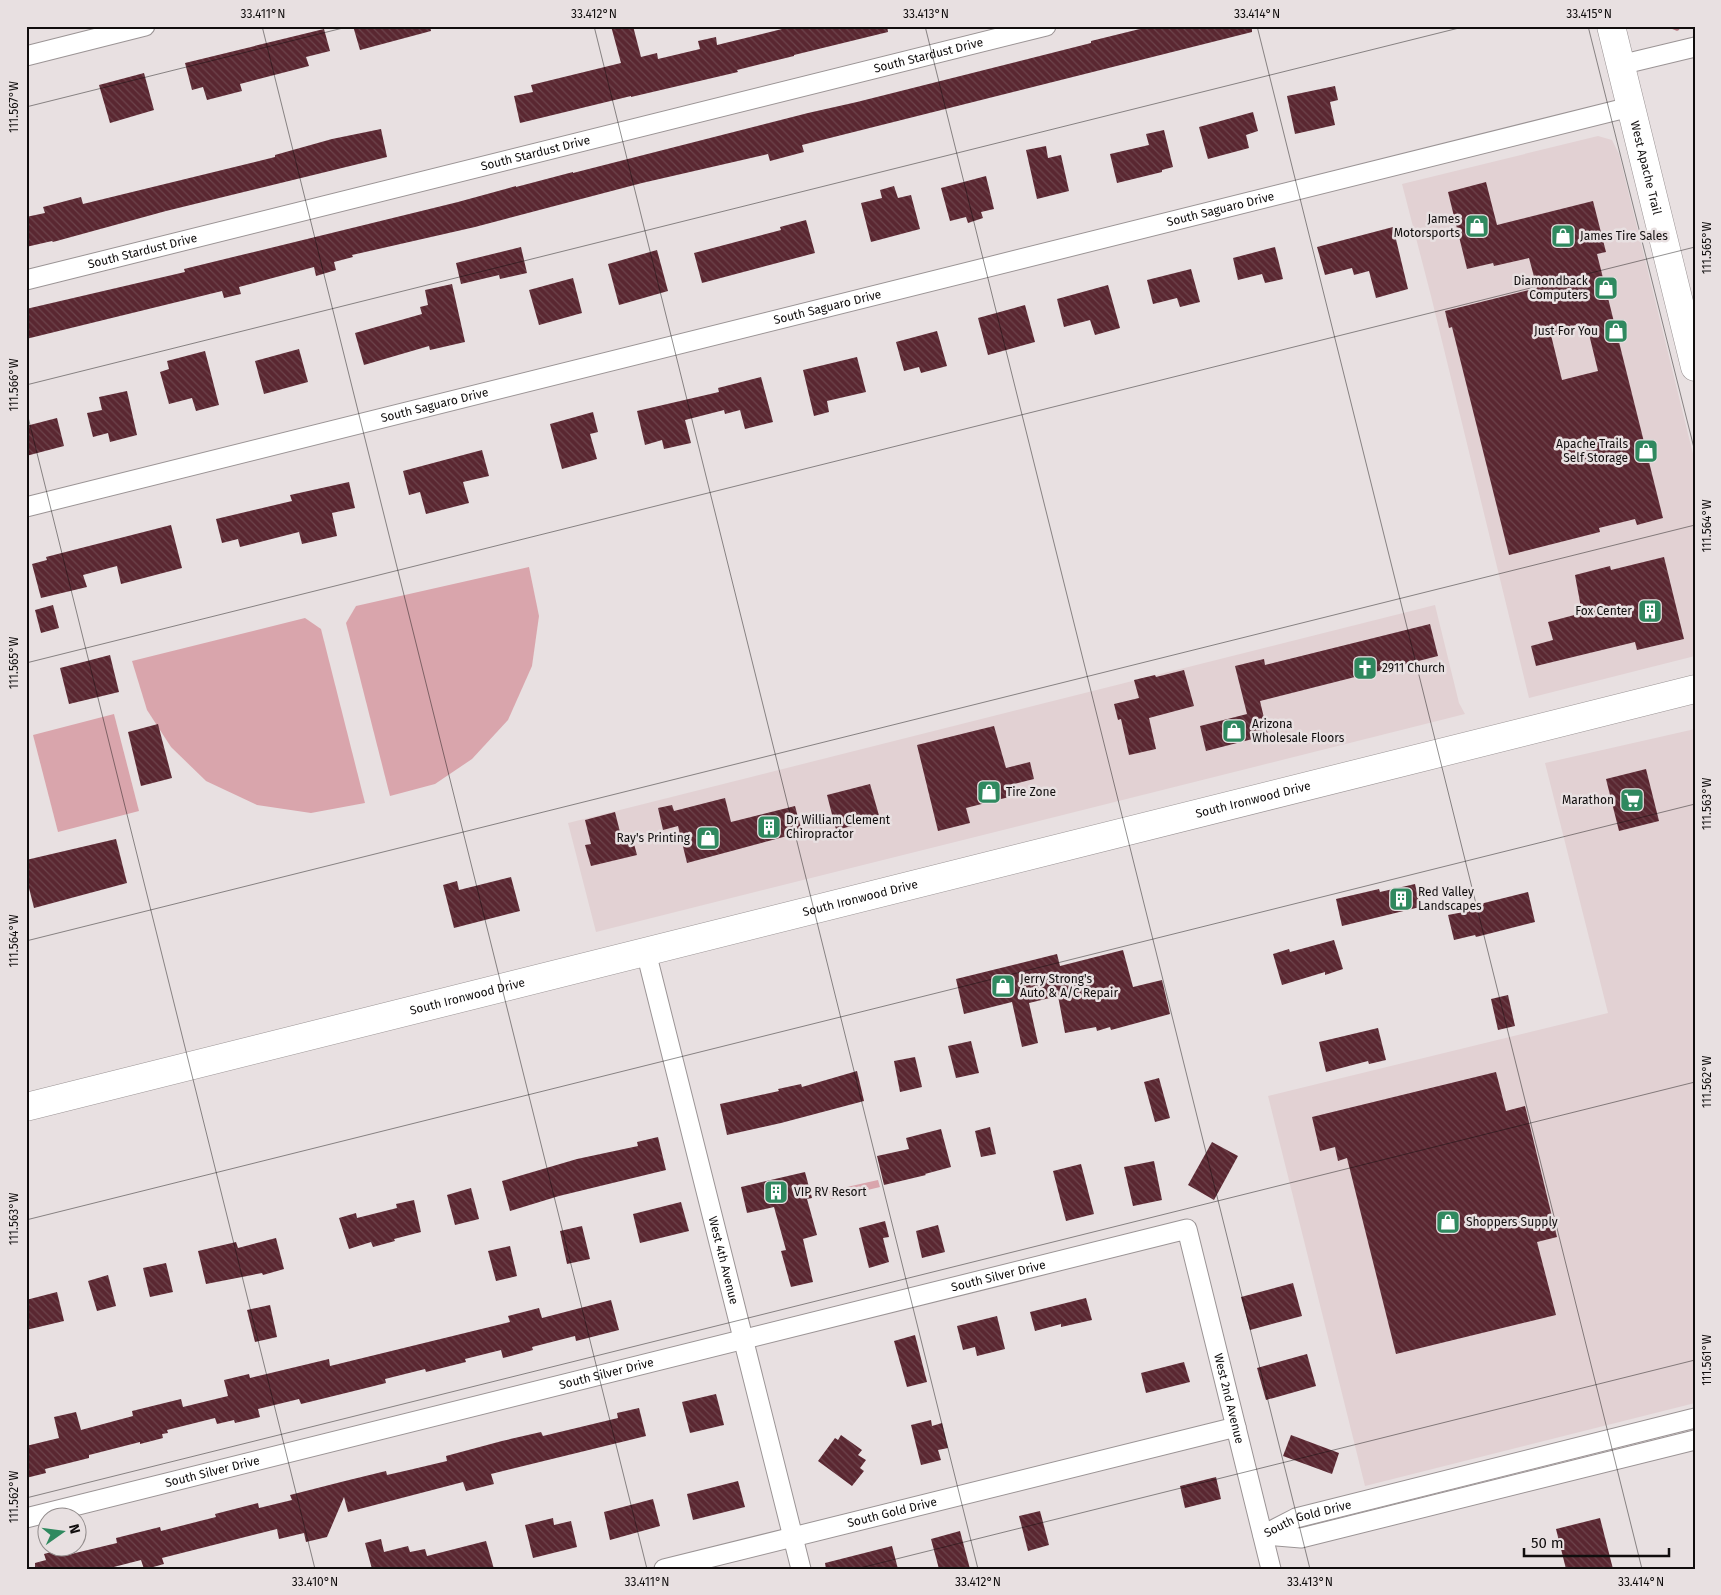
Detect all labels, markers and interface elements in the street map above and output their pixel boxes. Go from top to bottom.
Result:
text: 33.411°N [241,7,285,21]
text: 33.412°N [571,7,617,21]
text: 33.413°N [903,7,949,21]
text: 33.414°N [1234,7,1280,21]
text: 33.415°N [1566,7,1612,21]
street label: South Stardust Drive [872,35,985,76]
text: 111.567°W [7,81,21,133]
street label: West Apache Trail [1628,119,1664,216]
street label: South Stardust Drive [479,133,592,173]
street label: South Saguaro Drive [1165,189,1276,229]
place label: James Motorsports [1394,212,1460,240]
shop icon: James Motorsports [1464,213,1490,239]
text: 111.565°W [1700,222,1714,274]
shop icon: James Tire Sales [1550,223,1576,249]
place label: James Tire Sales [1580,229,1668,243]
street label: South Stardust Drive [86,231,199,271]
place label: Diamondback Computers [1513,274,1589,302]
shop icon: Diamondback Computers [1593,275,1619,301]
street label: South Saguaro Drive [772,287,883,327]
shop icon: Just For You [1603,318,1629,344]
place label: Just For You [1534,324,1598,338]
text: 111.566°W [7,358,21,412]
street label: South Saguaro Drive [379,385,490,425]
place label: Apache Trails Self Storage [1556,437,1628,465]
shop icon: Apache Trails Self Storage [1633,438,1659,464]
text: 111.564°W [1700,499,1714,553]
building icon: Fox Center [1637,598,1663,624]
place label: Fox Center [1575,604,1632,618]
text: 111.565°W [7,637,21,689]
church icon: 2911 Church [1352,655,1378,681]
place label: 2911 Church [1382,661,1445,675]
place label: Arizona Wholesale Floors [1252,717,1345,745]
shop icon: Arizona Wholesale Floors [1221,718,1247,744]
text: 111.563°W [1700,778,1714,830]
shop icon: Tire Zone [976,779,1002,805]
street label: South Ironwood Drive [1194,779,1312,821]
place label: Tire Zone [1006,785,1056,799]
supermarket icon: Marathon [1619,787,1645,813]
place label: Marathon [1562,793,1614,807]
place label: Dr William Clement Chiropractor [786,813,891,841]
building icon: Dr William Clement Chiropractor [756,814,782,840]
shop icon: Ray's Printing [695,825,721,851]
place label: Ray's Printing [617,831,691,845]
street label: South Ironwood Drive [801,877,919,919]
place label: Red Valley Landscapes [1418,885,1482,913]
building icon: Red Valley Landscapes [1388,886,1414,912]
text: 111.564°W [7,914,21,968]
place label: Jerry Strong's Auto & A/C Repair [1020,972,1118,1000]
shop icon: Jerry Strong's Auto & A/C Repair [990,973,1016,999]
street label: South Ironwood Drive [408,975,526,1018]
text: 111.562°W [1700,1056,1714,1108]
building icon: VIP RV Resort [763,1179,789,1205]
place label: VIP RV Resort [794,1185,867,1199]
text: 111.563°W [7,1193,21,1245]
shop icon: Shoppers Supply [1435,1209,1461,1235]
street label: West 4th Avenue [706,1215,741,1306]
place label: Shoppers Supply [1466,1215,1558,1229]
street label: South Silver Drive [950,1257,1047,1294]
text: 111.561°W [1700,1334,1714,1386]
street label: West 2nd Avenue [1211,1352,1247,1445]
street label: South Silver Drive [558,1355,655,1392]
street label: South Silver Drive [164,1453,261,1490]
text: 111.562°W [7,1471,21,1523]
street label: South Gold Drive [846,1495,938,1530]
street label: South Gold Drive [1262,1497,1353,1540]
north arrow [38,1508,88,1558]
text: N [65,1522,84,1536]
scale bar [1524,1525,1668,1557]
text: 50 m [1531,1534,1564,1552]
text: 33.410°N [292,1575,338,1589]
text: 33.411°N [625,1575,669,1589]
text: 33.412°N [955,1575,1001,1589]
text: 33.413°N [1287,1575,1333,1589]
text: 33.414°N [1618,1575,1664,1589]

